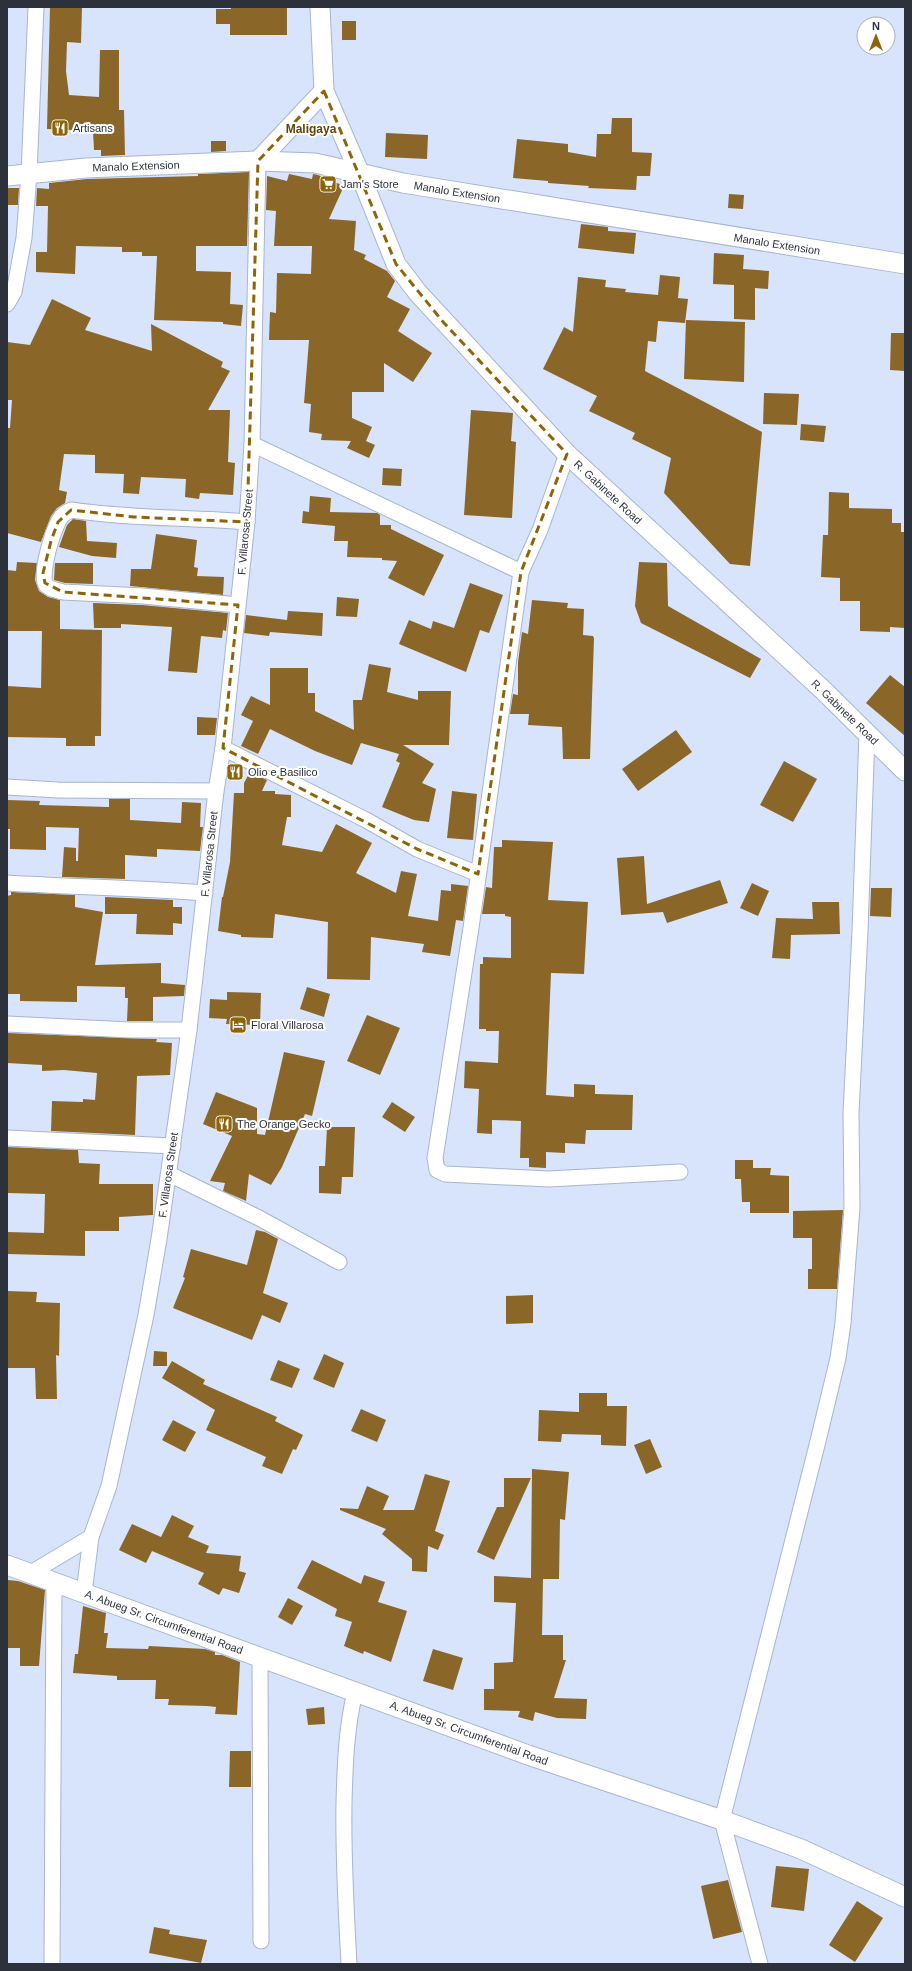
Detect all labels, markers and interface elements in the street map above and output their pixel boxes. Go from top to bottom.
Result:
north arrow [856,16,896,56]
text: N [872,20,880,32]
restaurant icon: Artisans [50,118,70,138]
place label: Artisans [73,122,113,134]
district label: Maligaya [286,122,337,136]
street label: Manalo Extension [92,158,180,174]
supermarket icon: Jam's Store [318,174,338,194]
place label: Jam's Store [341,178,399,190]
street label: Manalo Extension [413,179,501,205]
street label: Manalo Extension [733,231,821,257]
street label: R. Gabinete Road [572,458,644,526]
street label: F. Villarosa Street [235,489,255,575]
street label: R. Gabinete Road [809,677,881,747]
restaurant icon: Olio e Basilico [225,762,245,782]
place label: Olio e Basilico [248,766,318,778]
street label: F. Villarosa Street [199,811,219,897]
hotel icon: Floral Villarosa [228,1015,248,1035]
place label: Floral Villarosa [251,1019,324,1031]
restaurant icon: The Orange Gecko [214,1114,234,1134]
place label: The Orange Gecko [237,1118,331,1130]
street label: F. Villarosa Street [156,1132,180,1218]
street label: A. Abueg Sr. Circumferential Road [83,1588,245,1656]
street label: A. Abueg Sr. Circumferential Road [388,1699,550,1767]

